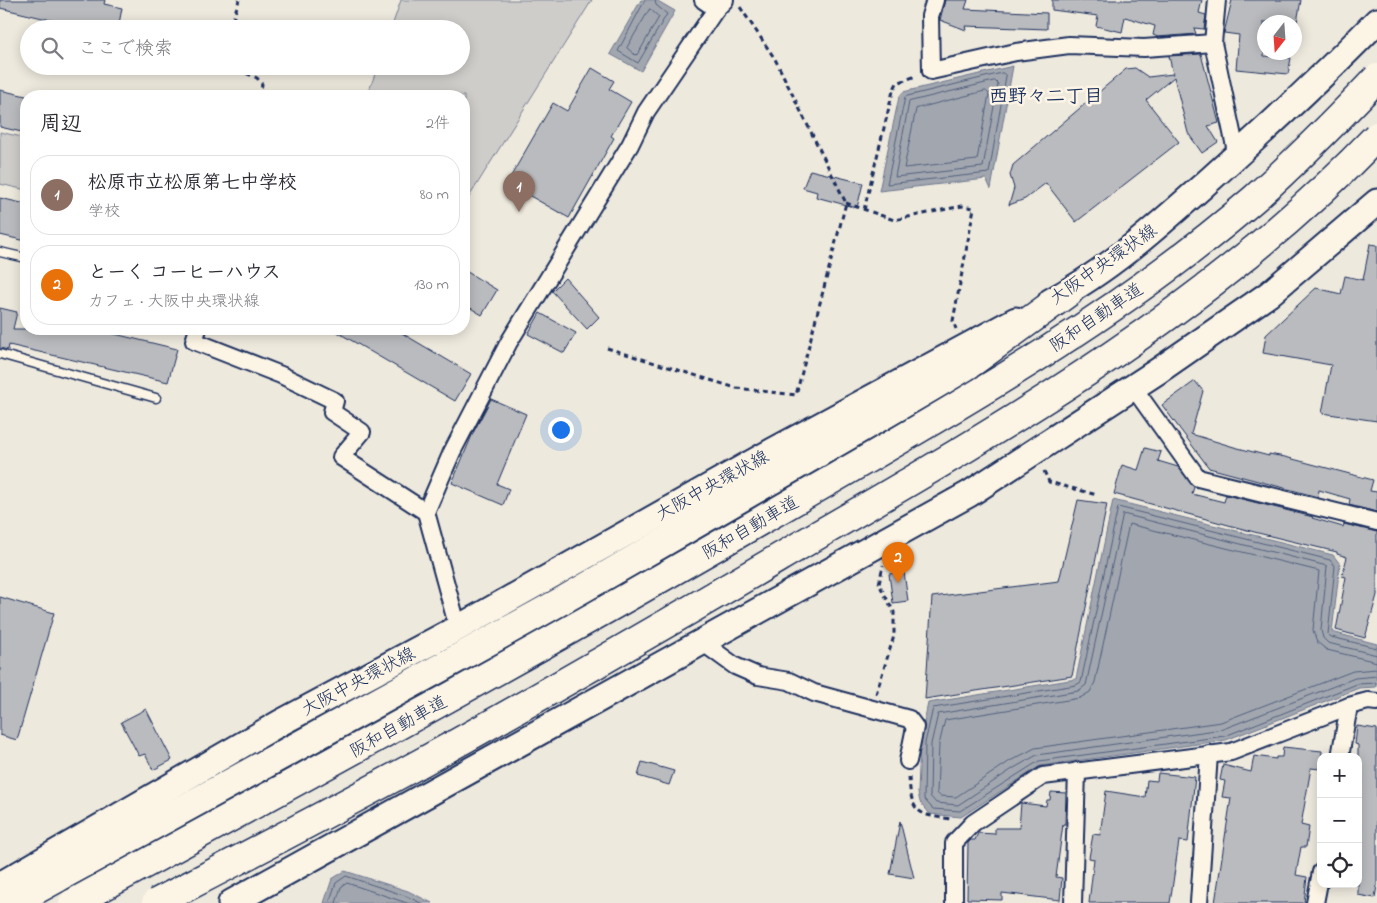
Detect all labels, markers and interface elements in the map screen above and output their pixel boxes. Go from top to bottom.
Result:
north arrow [1257,15,1302,60]
search box [20,20,470,75]
icon: search [38,34,66,62]
text: ここで検索 [78,36,173,63]
district label: 西野々二丁目 [989,84,1103,111]
text: 周辺 [40,110,82,140]
text: 2件 [426,112,450,136]
text: 松原市立松原第七中学校 [88,170,297,197]
pin: 1 [503,171,535,212]
text: 1 [54,183,60,207]
text: 80 m [420,183,449,207]
text: 学校 [88,200,120,224]
street label: 大阪中央環状線 [1045,219,1163,312]
text: とーく コーヒーハウス [88,260,281,287]
text: 2 [53,273,61,297]
text: 130 m [414,273,449,297]
street label: 阪和自動車道 [1045,278,1149,360]
text: カフェ · 大阪中央環状線 [88,290,259,314]
your location [548,417,574,443]
street label: 大阪中央環状線 [652,445,774,529]
street label: 阪和自動車道 [698,490,804,567]
pin: 2 [882,542,914,583]
street label: 大阪中央環状線 [297,642,421,724]
street label: 阪和自動車道 [345,690,453,765]
map controls [1317,753,1362,888]
button: + [1317,753,1362,798]
button: − [1317,798,1362,843]
button: locate [1317,843,1362,888]

